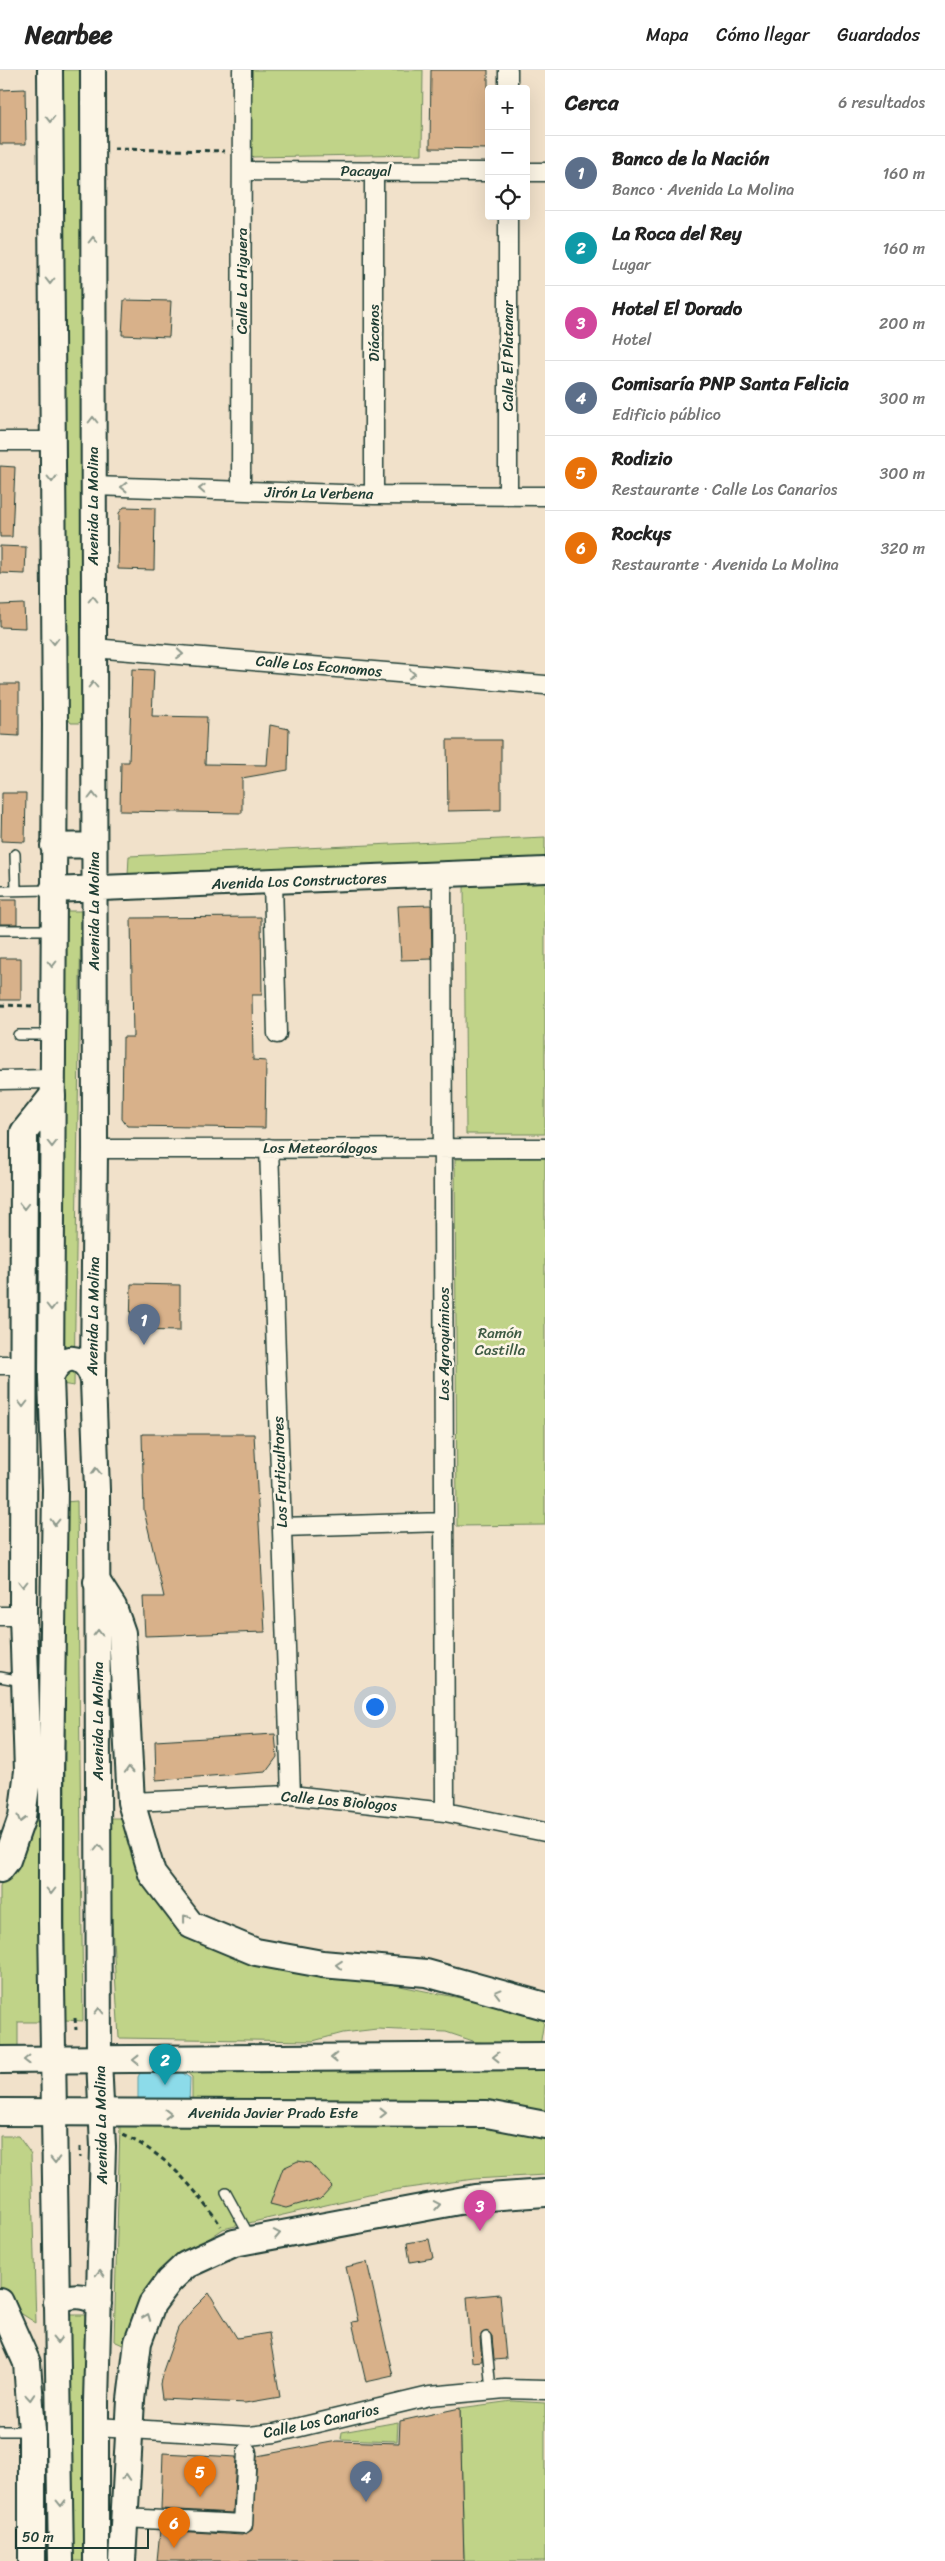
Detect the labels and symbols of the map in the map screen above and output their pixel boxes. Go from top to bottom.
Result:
one-way arrow [45,115,55,123]
street label: Pacayal [340,158,392,184]
street label: Calle La Higuera [229,227,255,334]
one-way arrow [88,236,98,244]
one-way arrow [45,278,55,285]
street label: Calle El Platanar [495,300,521,411]
street label: Diáconos [361,303,387,362]
one-way arrow [88,416,98,424]
street label: Avenida La Molina [80,446,106,566]
one-way arrow [47,475,57,483]
street label: Jirón La Verbena [263,479,374,507]
one-way arrow [120,482,128,492]
one-way arrow [198,484,206,495]
one-way arrow [88,595,98,602]
one-way arrow [48,637,59,645]
street label: Calle Los Economos [255,648,383,684]
one-way arrow [176,649,184,660]
one-way arrow [408,668,416,679]
one-way arrow [88,680,99,688]
one-way arrow [88,792,98,800]
street label: Avenida La Molina [81,851,107,971]
street label: Avenida Los Constructores [210,865,388,897]
one-way arrow [47,961,57,969]
street label: Los Meteorólogos [263,1135,378,1161]
one-way arrow [47,1141,57,1149]
one-way arrow [19,1203,29,1211]
street label: Avenida La Molina [79,1256,107,1377]
street label: Los Agroquímicos [431,1287,457,1401]
one-way arrow [46,1304,56,1311]
pin: 1 [128,1304,160,1345]
park label: Ramón Castilla [475,1320,526,1363]
one-way arrow [18,1400,28,1408]
street label: Los Fruticultores [265,1416,295,1528]
one-way arrow [91,1466,101,1474]
one-way arrow [50,1518,60,1526]
one-way arrow [18,1580,28,1588]
one-way arrow [93,1629,103,1636]
street label: Avenida La Molina [85,1661,111,1781]
your location [362,1694,388,1720]
one-way arrow [124,1766,135,1774]
street label: Calle Los Biologos [280,1783,399,1819]
one-way arrow [16,1814,27,1823]
one-way arrow [94,1844,104,1852]
one-way arrow [46,1887,56,1895]
one-way arrow [183,1914,192,1924]
one-way arrow [334,1960,342,1971]
one-way arrow [494,1989,503,1999]
one-way arrow [94,2006,104,2014]
pin: 2 [149,2044,181,2085]
one-way arrow [492,2052,500,2062]
one-way arrow [330,2053,338,2063]
one-way arrow [22,2055,30,2065]
one-way arrow [132,2055,140,2065]
street label: Avenida La Molina [87,2065,115,2186]
street label: Avenida Javier Prado Este [187,2100,358,2126]
one-way arrow [380,2108,387,2118]
one-way arrow [164,2109,172,2119]
one-way arrow [50,2157,60,2165]
pin: 3 [464,2190,496,2231]
one-way arrow [432,2200,441,2210]
one-way arrow [272,2230,281,2240]
one-way arrow [95,2269,105,2276]
one-way arrow [141,2313,151,2322]
one-way arrow [52,2336,62,2344]
one-way arrow [24,2394,35,2402]
street label: Calle Los Canarios [261,2396,382,2446]
pin: 5 [184,2456,216,2497]
pin: 4 [350,2461,382,2502]
one-way arrow [121,2473,132,2481]
one-way arrow [56,2499,66,2507]
pin: 6 [158,2507,190,2548]
scale bar [15,2526,149,2549]

